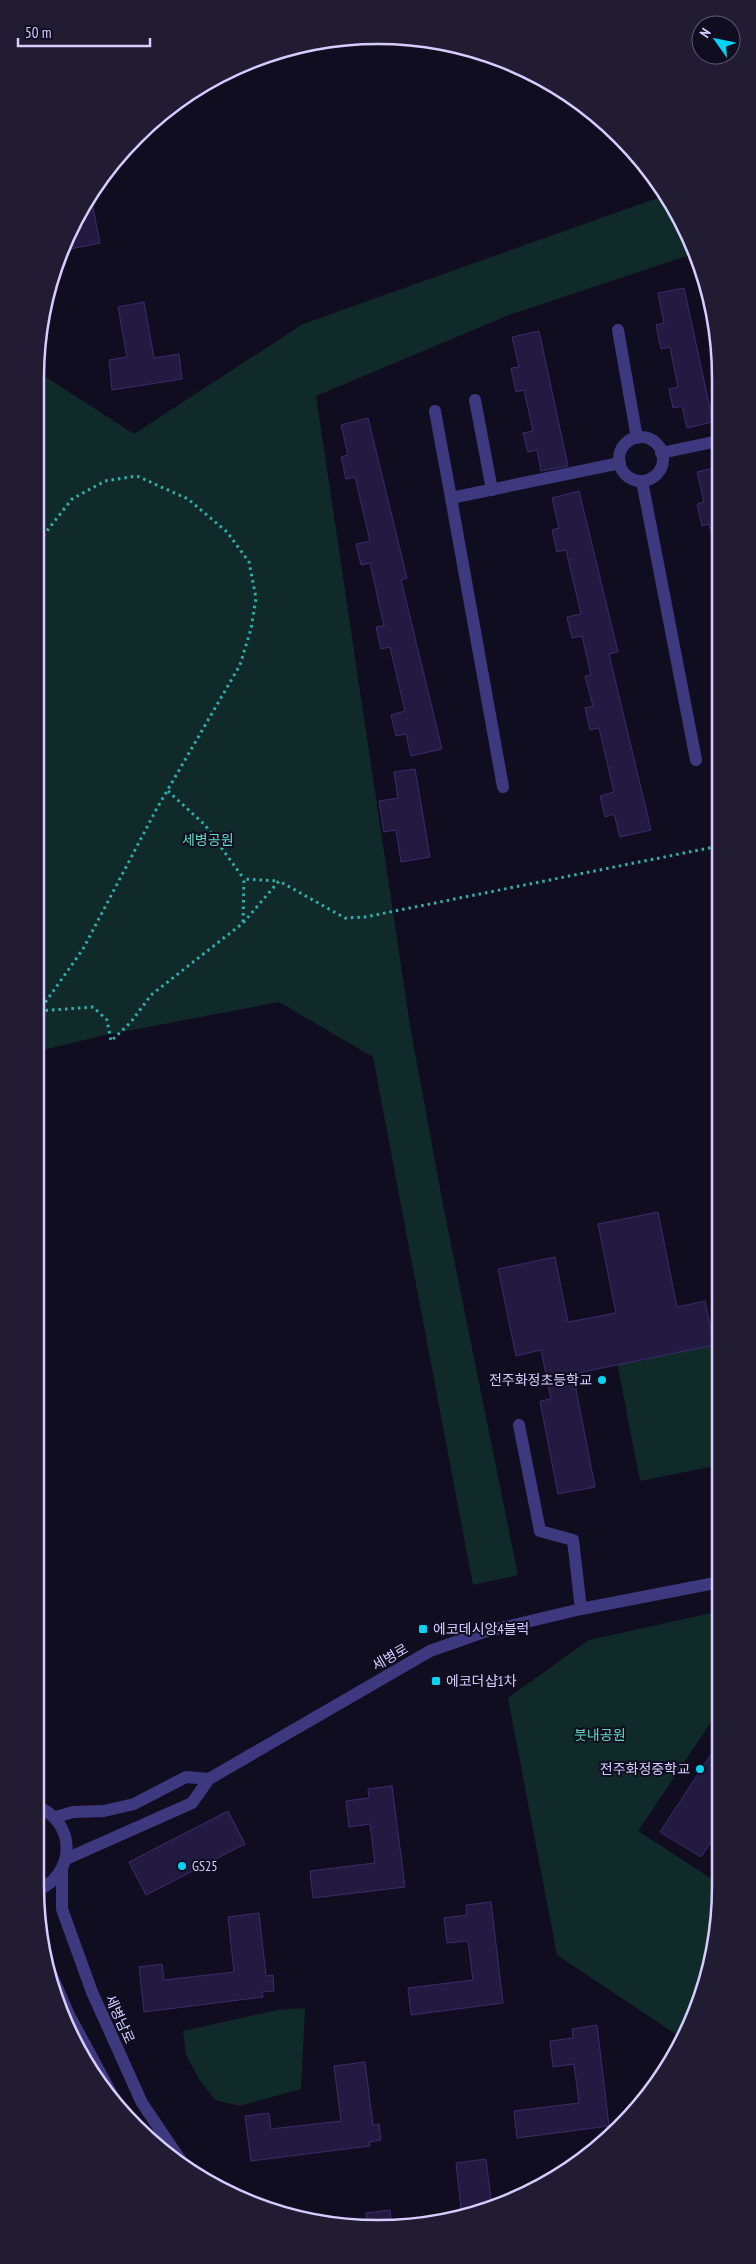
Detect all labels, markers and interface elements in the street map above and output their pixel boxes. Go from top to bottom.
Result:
scale bar [18,15,150,47]
north arrow [691,15,741,65]
text: 50 m [25,23,51,42]
text: N [695,25,715,41]
park label: 세병공원 [182,831,234,849]
place label: 전주화정초등학교 [489,1371,592,1389]
marker: 전주화정초등학교 [596,1374,608,1386]
place label: 에코데시앙4블럭 [433,1620,529,1638]
marker: 에코데시앙4블럭 [417,1623,429,1635]
street label: 세병로 [369,1639,411,1674]
place label: 에코더샵1차 [446,1672,517,1690]
marker: 에코더샵1차 [430,1675,442,1687]
park label: 붓내공원 [574,1726,626,1744]
place label: 전주화정중학교 [600,1760,690,1778]
marker: 전주화정중학교 [694,1763,706,1775]
place label: GS25 [192,1857,217,1875]
marker: GS25 [176,1860,188,1872]
street label: 세병남로 [101,1992,139,2046]

